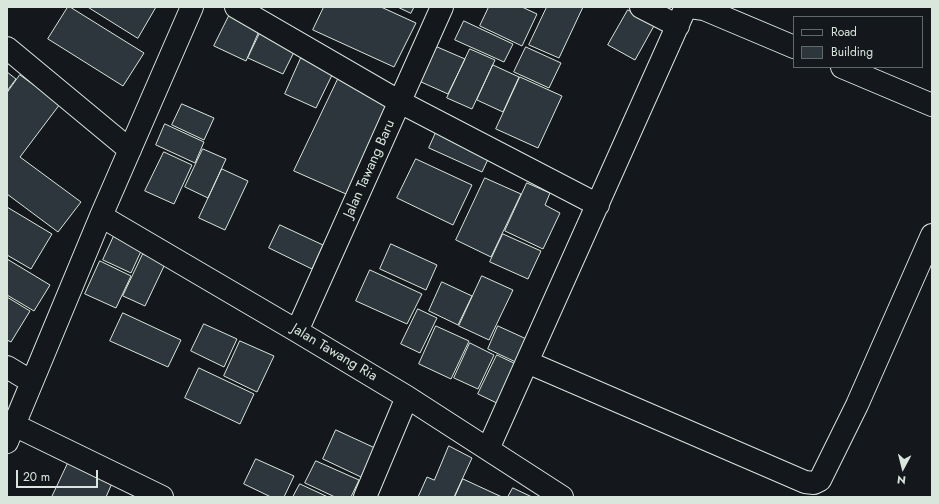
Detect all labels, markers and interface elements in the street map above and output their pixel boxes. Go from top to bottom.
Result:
legend [793,16,923,68]
text: Road [831,23,857,41]
text: Building [831,43,873,61]
street label: Jalan Tawang Baru [341,117,399,221]
street label: Jalan Tawang Ria [288,321,380,385]
north arrow [883,448,923,488]
scale bar [18,462,100,488]
text: 20 m [23,468,50,486]
text: N [896,471,907,488]

